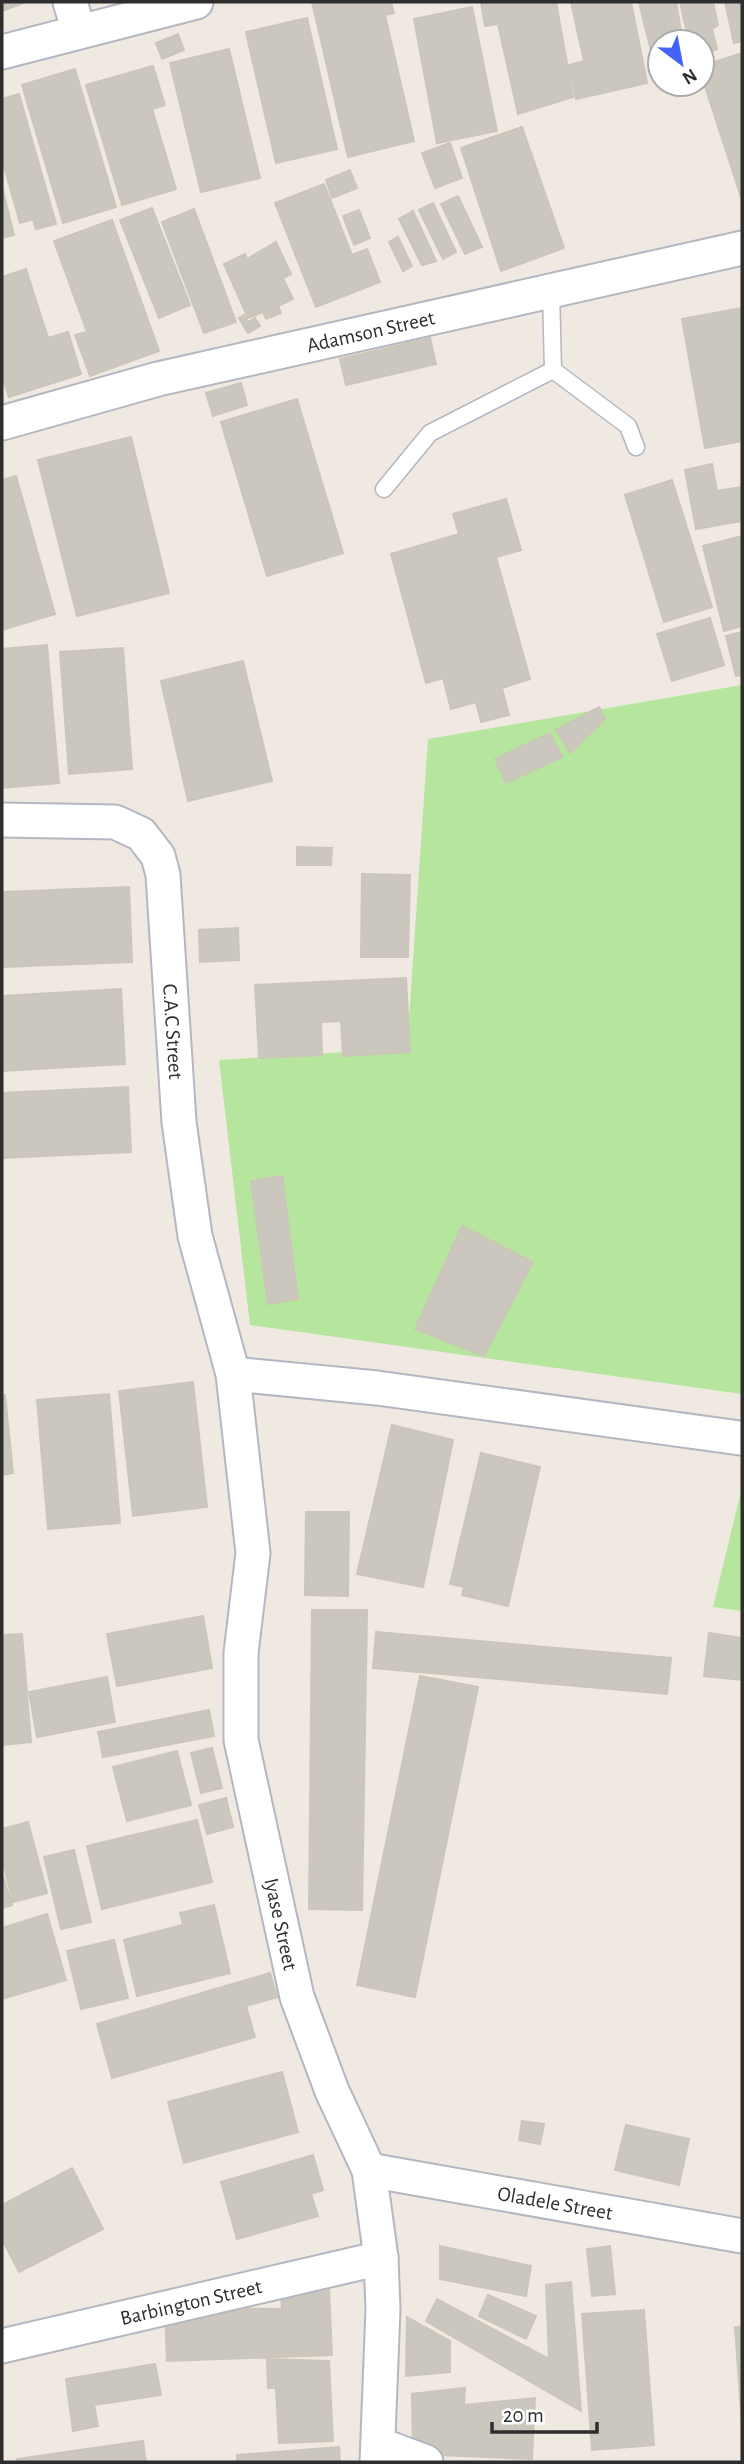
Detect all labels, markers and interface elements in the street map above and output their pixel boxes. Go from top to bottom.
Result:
north arrow [646,28,716,98]
text: N [679,65,700,88]
street label: Adamson Street [305,307,437,356]
street label: C.A.C Street [159,983,186,1080]
street label: Iyase Street [260,1876,301,1972]
street label: Oladele Street [496,2183,615,2224]
street label: Barbington Street [118,2276,264,2329]
scale bar [492,2390,597,2434]
text: 20 m [503,2405,544,2426]

